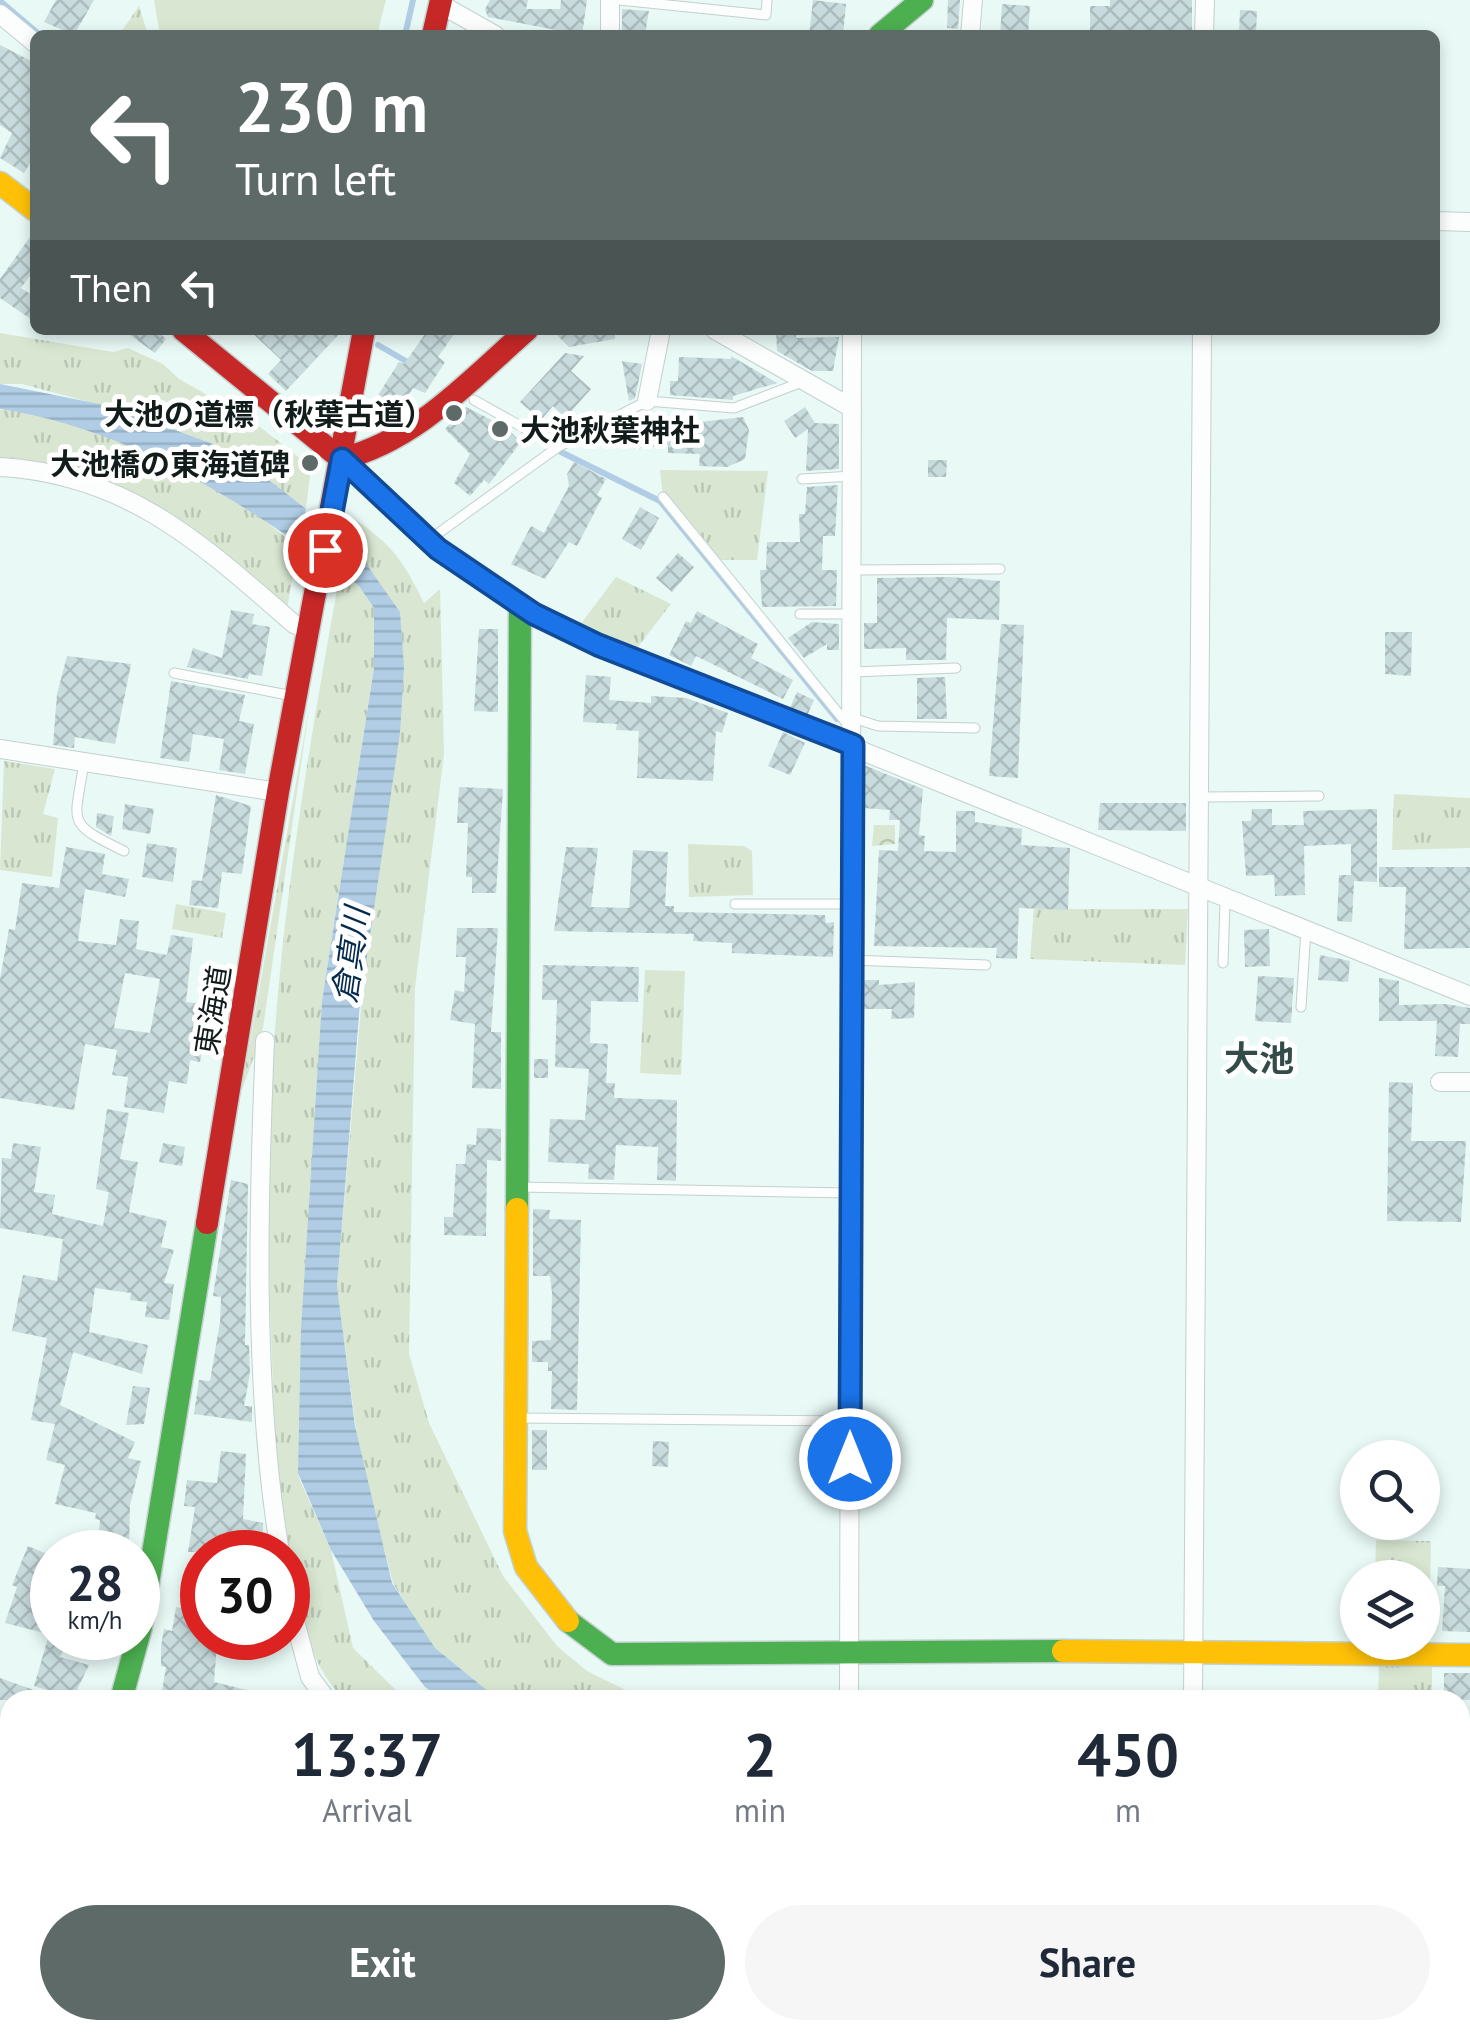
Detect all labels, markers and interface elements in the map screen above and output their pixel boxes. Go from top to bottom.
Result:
text: 230 m [235,61,428,151]
icon: left [70,70,200,200]
text: Turn left [235,149,396,207]
icon: left [172,260,227,315]
text: Then [70,263,152,312]
place label: 大池の道標（秋葉古道） [104,394,434,433]
marker: 大池の道標（秋葉古道） [443,402,465,424]
place label: 大池秋葉神社 [520,410,700,449]
marker: 大池秋葉神社 [489,418,511,440]
place label: 大池橋の東海道碑 [50,444,290,483]
marker: 大池橋の東海道碑 [299,452,321,474]
pin [283,508,368,593]
icon: arrive [298,523,353,578]
water label: 倉真川 [323,902,378,1005]
street label: 東海道 [186,963,238,1057]
district label: 大池 [1224,1035,1294,1081]
position arrow [798,1407,902,1511]
map controls [1340,1440,1440,1660]
button: search [1340,1440,1440,1540]
speed limit sign: 30 [180,1530,310,1660]
text: 28 [67,1550,123,1615]
button: layers [1340,1560,1440,1660]
text: km/h [68,1604,122,1636]
text: 13:37 [291,1715,443,1793]
text: 2 [743,1715,777,1793]
text: 450 [1077,1715,1179,1793]
text: Arrival [322,1789,412,1831]
text: min [734,1789,786,1831]
text: m [1115,1789,1141,1831]
button: Exit [40,1905,725,2020]
button: Share [745,1905,1430,2020]

